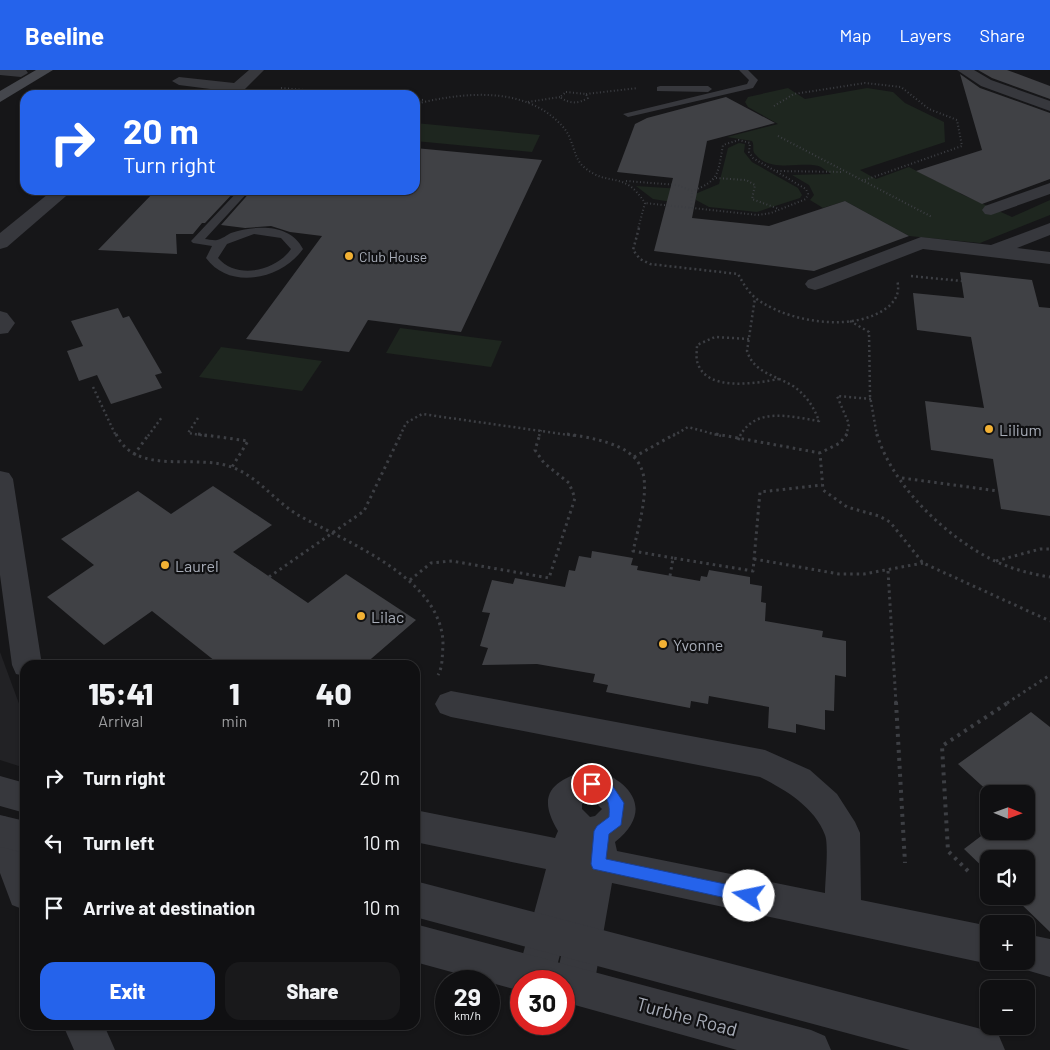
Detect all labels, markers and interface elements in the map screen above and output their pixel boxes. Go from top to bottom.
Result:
text: Beeline [25,21,104,50]
text: Map [839,24,871,46]
text: Layers [899,24,952,46]
text: Share [980,24,1025,46]
text: 20 m [123,109,199,151]
icon: right [40,110,105,175]
text: Turn right [123,151,216,177]
place label: Club House [359,248,427,265]
marker: Club House [343,250,355,262]
place label: Lilium [999,420,1042,439]
marker: Lilium [983,423,995,435]
place label: Laurel [175,556,219,575]
marker: Laurel [159,559,171,571]
place label: Lilac [371,607,404,626]
marker: Lilac [355,610,367,622]
place label: Yvonne [673,635,723,654]
marker: Yvonne [657,638,669,650]
text: 15:41 [88,675,153,711]
text: 1 [229,675,240,711]
text: 40 [316,675,352,711]
text: Arrival [98,711,143,730]
text: min [221,711,247,730]
text: m [327,711,340,730]
pin [571,763,613,805]
icon: right [40,764,68,792]
text: Turn right [83,766,165,789]
text: 20 m [360,766,400,789]
icon: arrive [578,770,606,798]
north arrow [980,785,1035,840]
map controls [980,785,1035,1035]
icon: left [40,829,68,857]
text: Turn left [83,831,154,854]
text: 10 m [363,831,400,854]
button: sound [980,850,1035,905]
position arrow [722,869,774,921]
icon: arrive [40,894,68,922]
text: Arrive at destination [83,896,255,919]
text: 10 m [363,896,400,919]
button: + [980,915,1035,970]
button: Exit [40,962,215,1020]
button: Share [225,962,400,1020]
speed limit sign: 30 [510,970,575,1035]
button: − [980,980,1035,1035]
text: 29 [454,981,481,1011]
street label: Turbhe Road [634,991,740,1041]
text: km/h [454,1008,481,1022]

